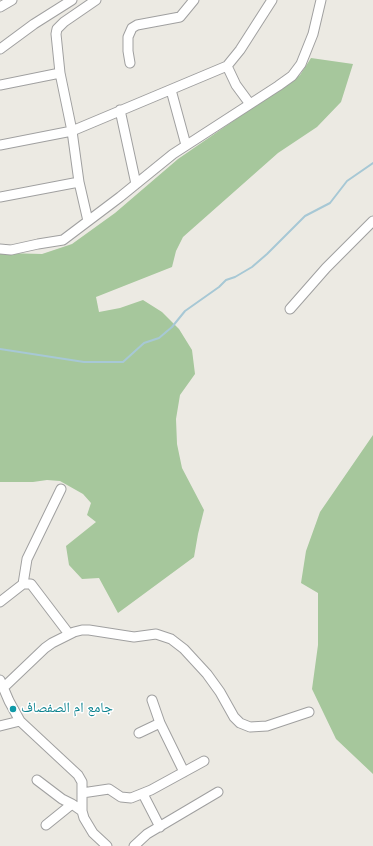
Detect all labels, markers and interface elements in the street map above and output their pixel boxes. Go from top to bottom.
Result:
place label: جامع ام الصفصاف [21,701,113,717]
marker: جامع ام الصفصاف [8,704,18,714]

